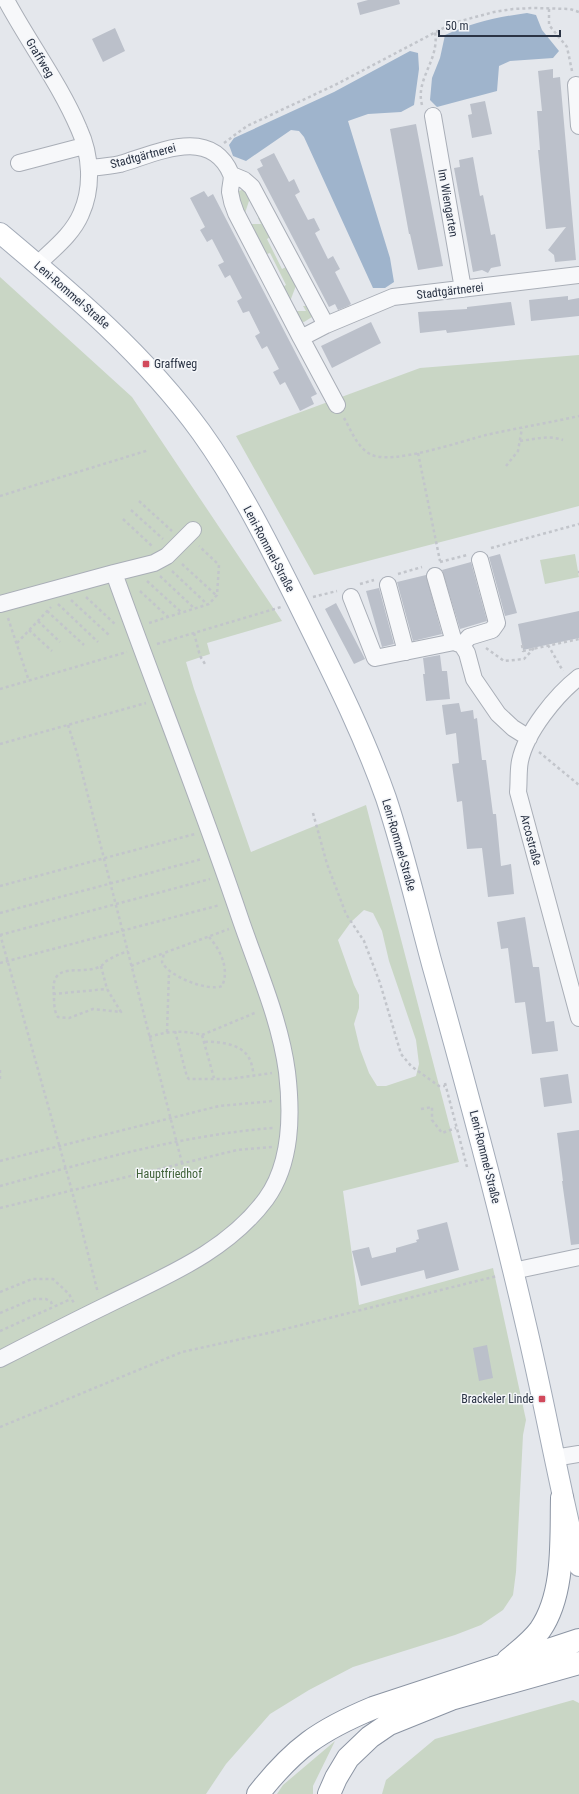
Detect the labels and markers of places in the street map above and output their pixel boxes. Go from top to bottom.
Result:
place label: Graffweg [154,357,197,371]
marker: Graffweg [141,359,151,369]
place label: Brackeler Linde [461,1392,534,1406]
marker: Brackeler Linde [537,1394,547,1404]

